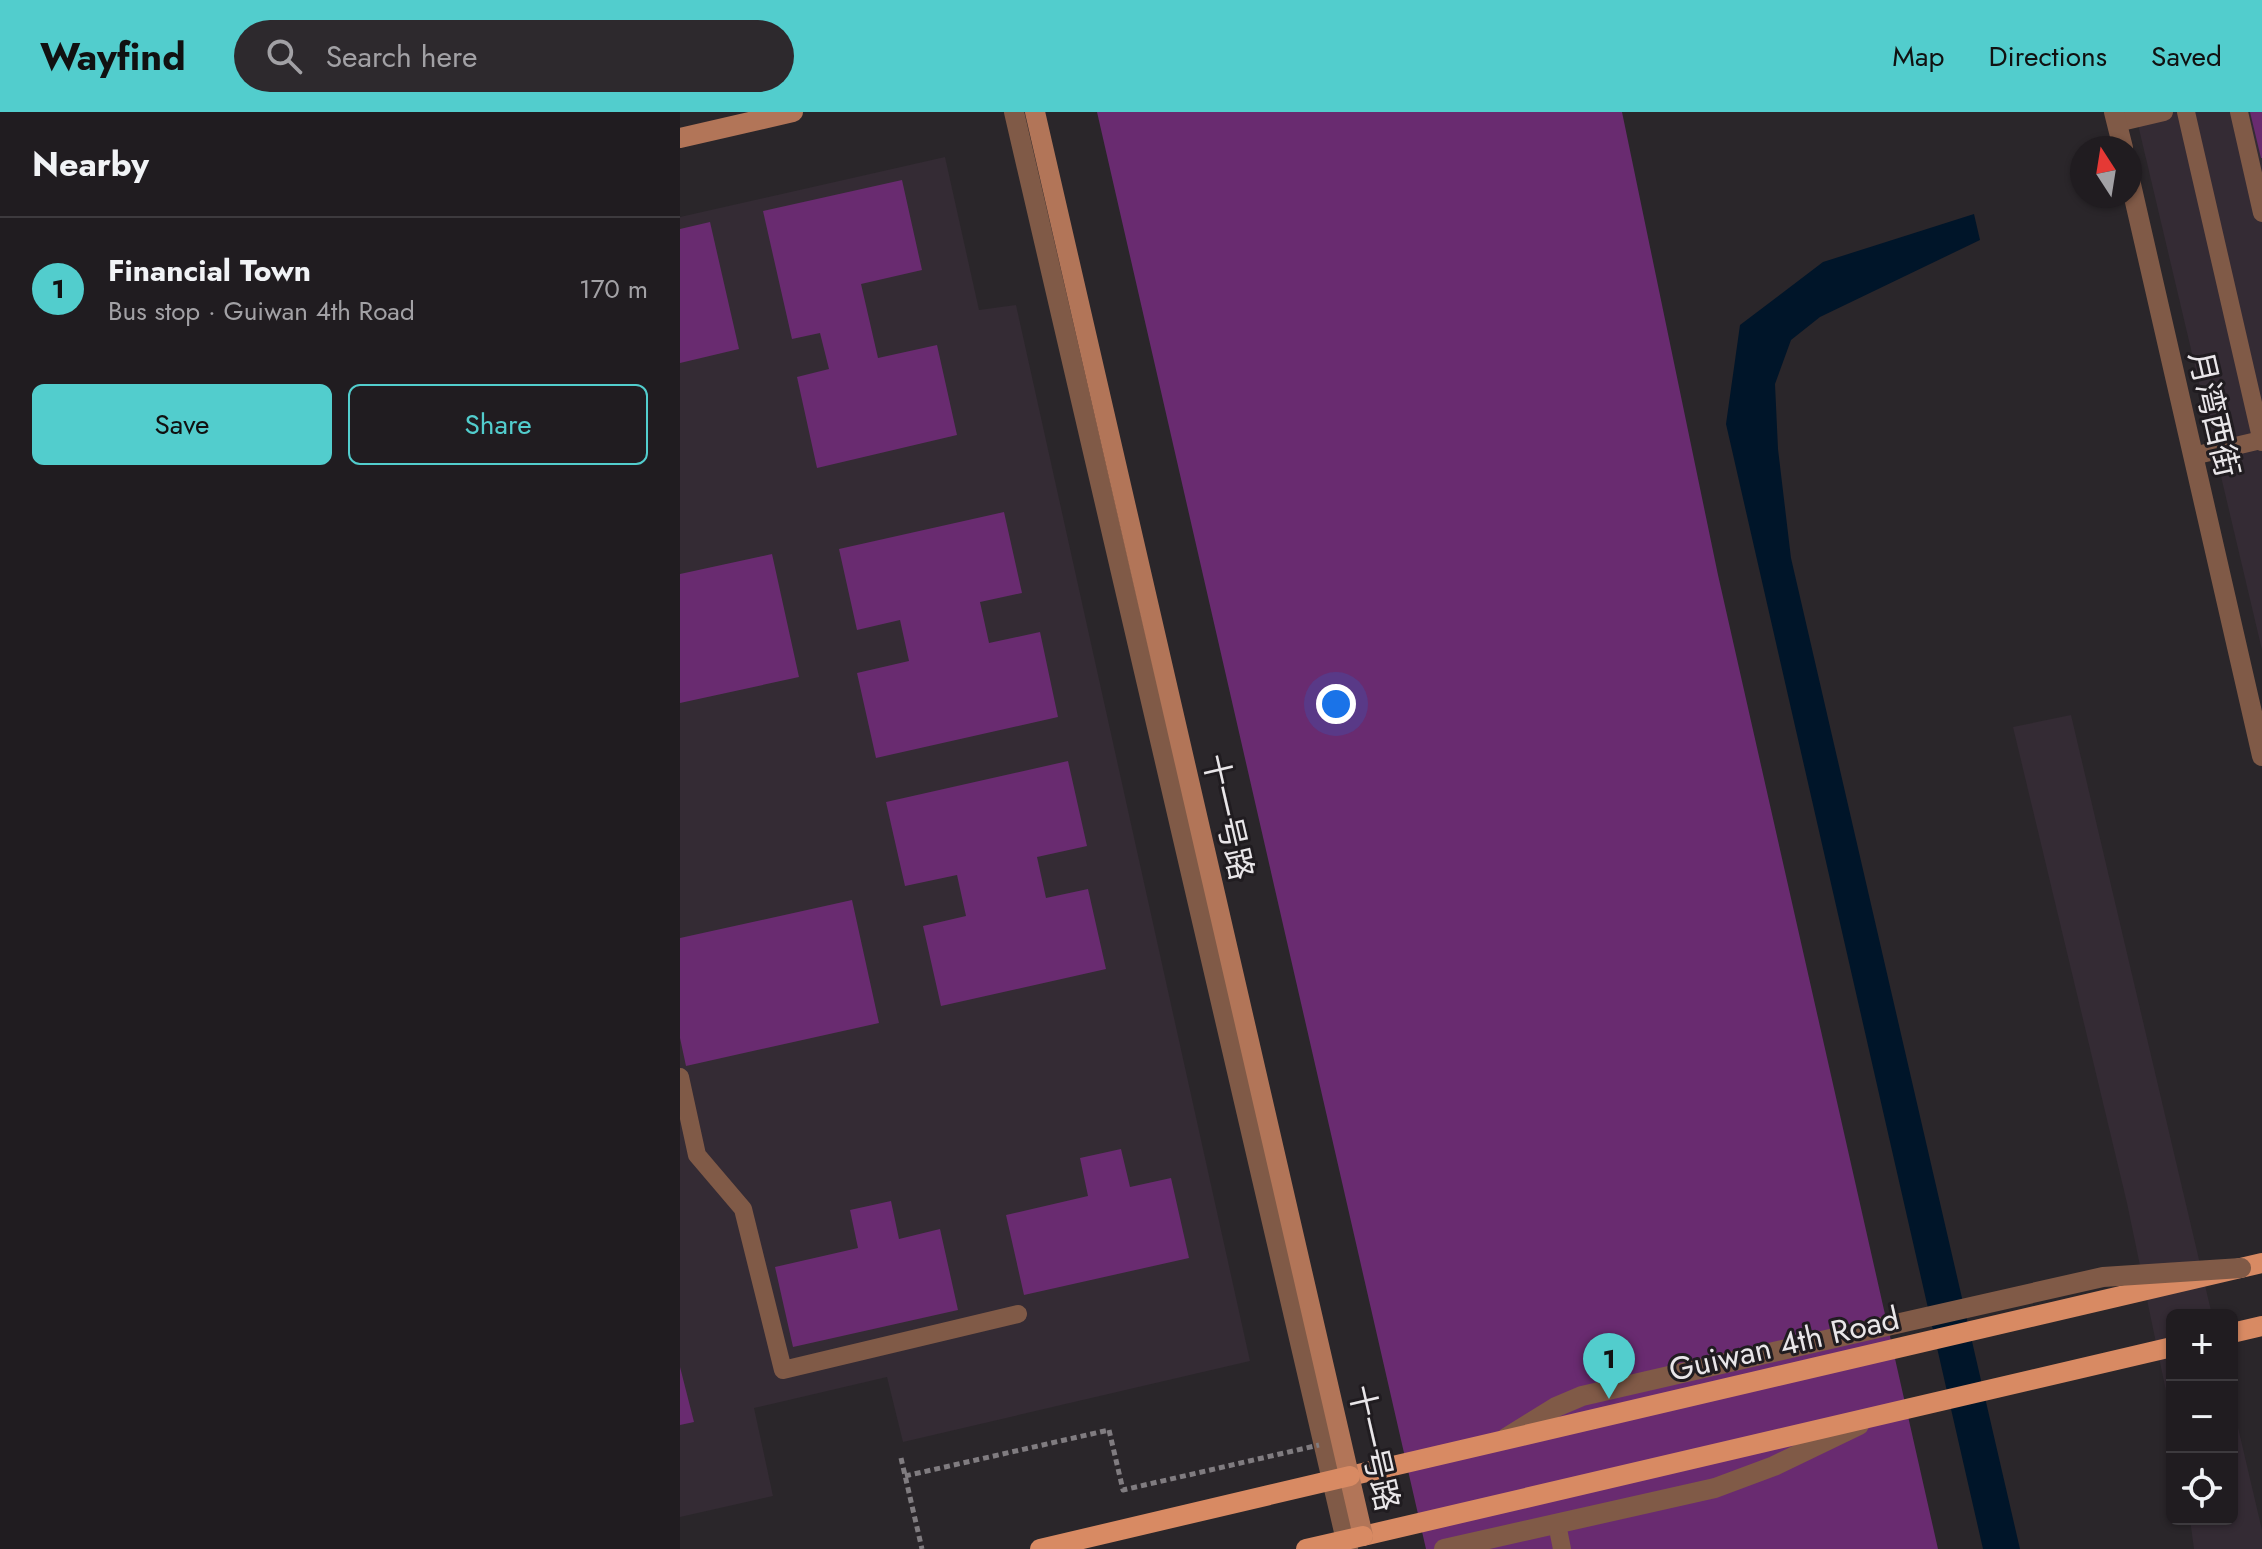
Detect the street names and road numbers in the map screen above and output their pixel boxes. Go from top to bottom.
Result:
street label: 月湾西街 [2177,346,2251,482]
street label: 十一号路 [1191,749,1265,885]
street label: Guiwan 4th Road [1664,1295,1904,1393]
street label: 十一号路 [1337,1380,1411,1516]

